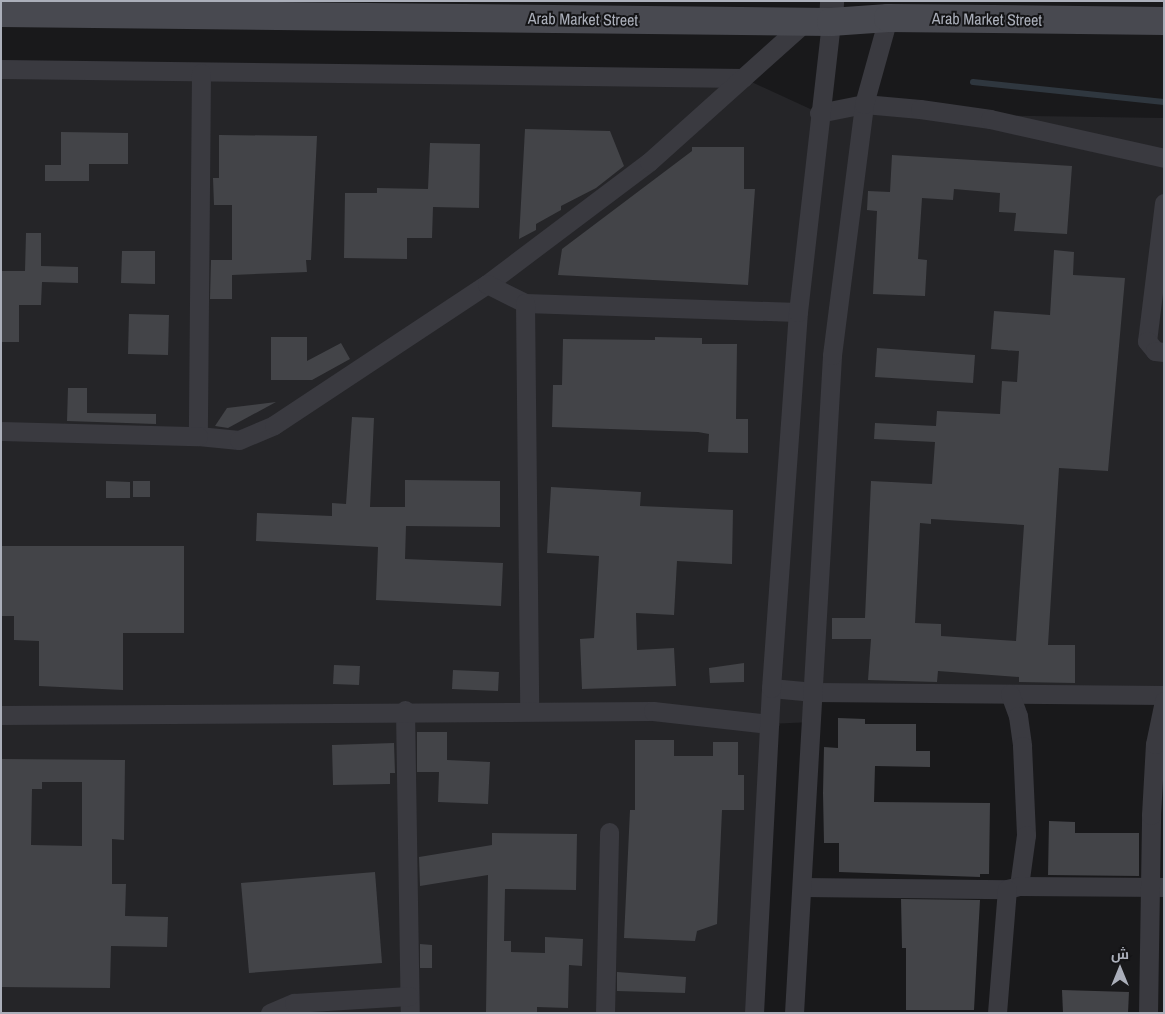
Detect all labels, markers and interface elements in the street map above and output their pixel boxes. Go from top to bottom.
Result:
street label: Arab Market Street [528,8,638,30]
street label: Arab Market Street [932,8,1042,30]
north arrow [1095,944,1145,994]
text: ش [1111,945,1129,963]

